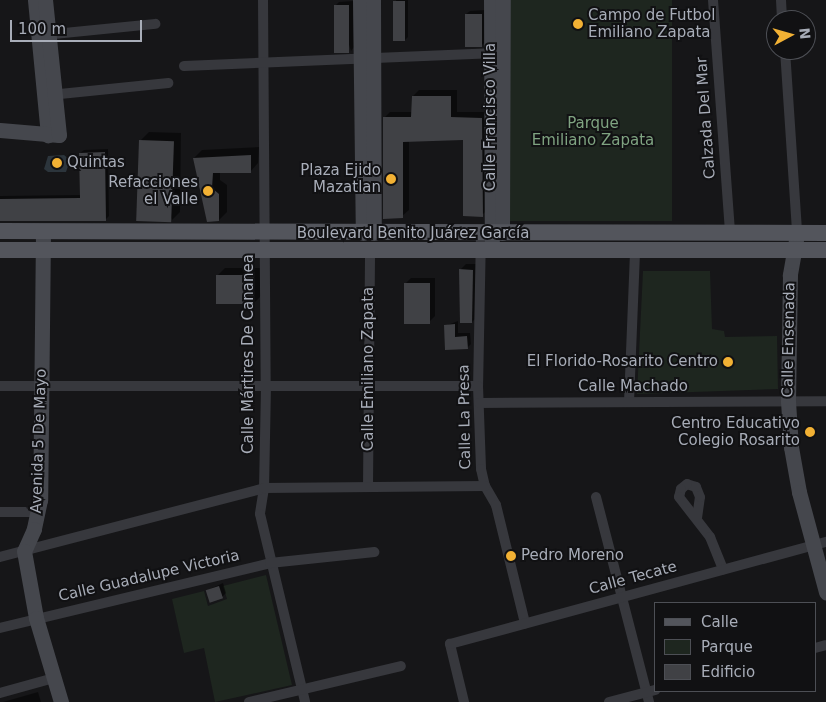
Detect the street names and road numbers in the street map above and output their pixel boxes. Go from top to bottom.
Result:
street label: Calle Francisco Villa [482,43,500,191]
street label: Calzada Del Mar [693,56,719,180]
street label: Boulevard Benito Juárez García [297,225,529,243]
street label: Calle Mártires De Cananea [240,254,258,454]
street label: Calle Ensenada [779,282,799,398]
street label: Calle Emiliano Zapata [360,287,378,451]
street label: Calle La Presa [455,364,475,470]
street label: Avenida 5 De Mayo [27,368,51,514]
street label: Calle Machado [578,378,688,396]
street label: Calle Guadalupe Victoria [57,546,241,606]
street label: Calle Tecate [587,558,679,598]

